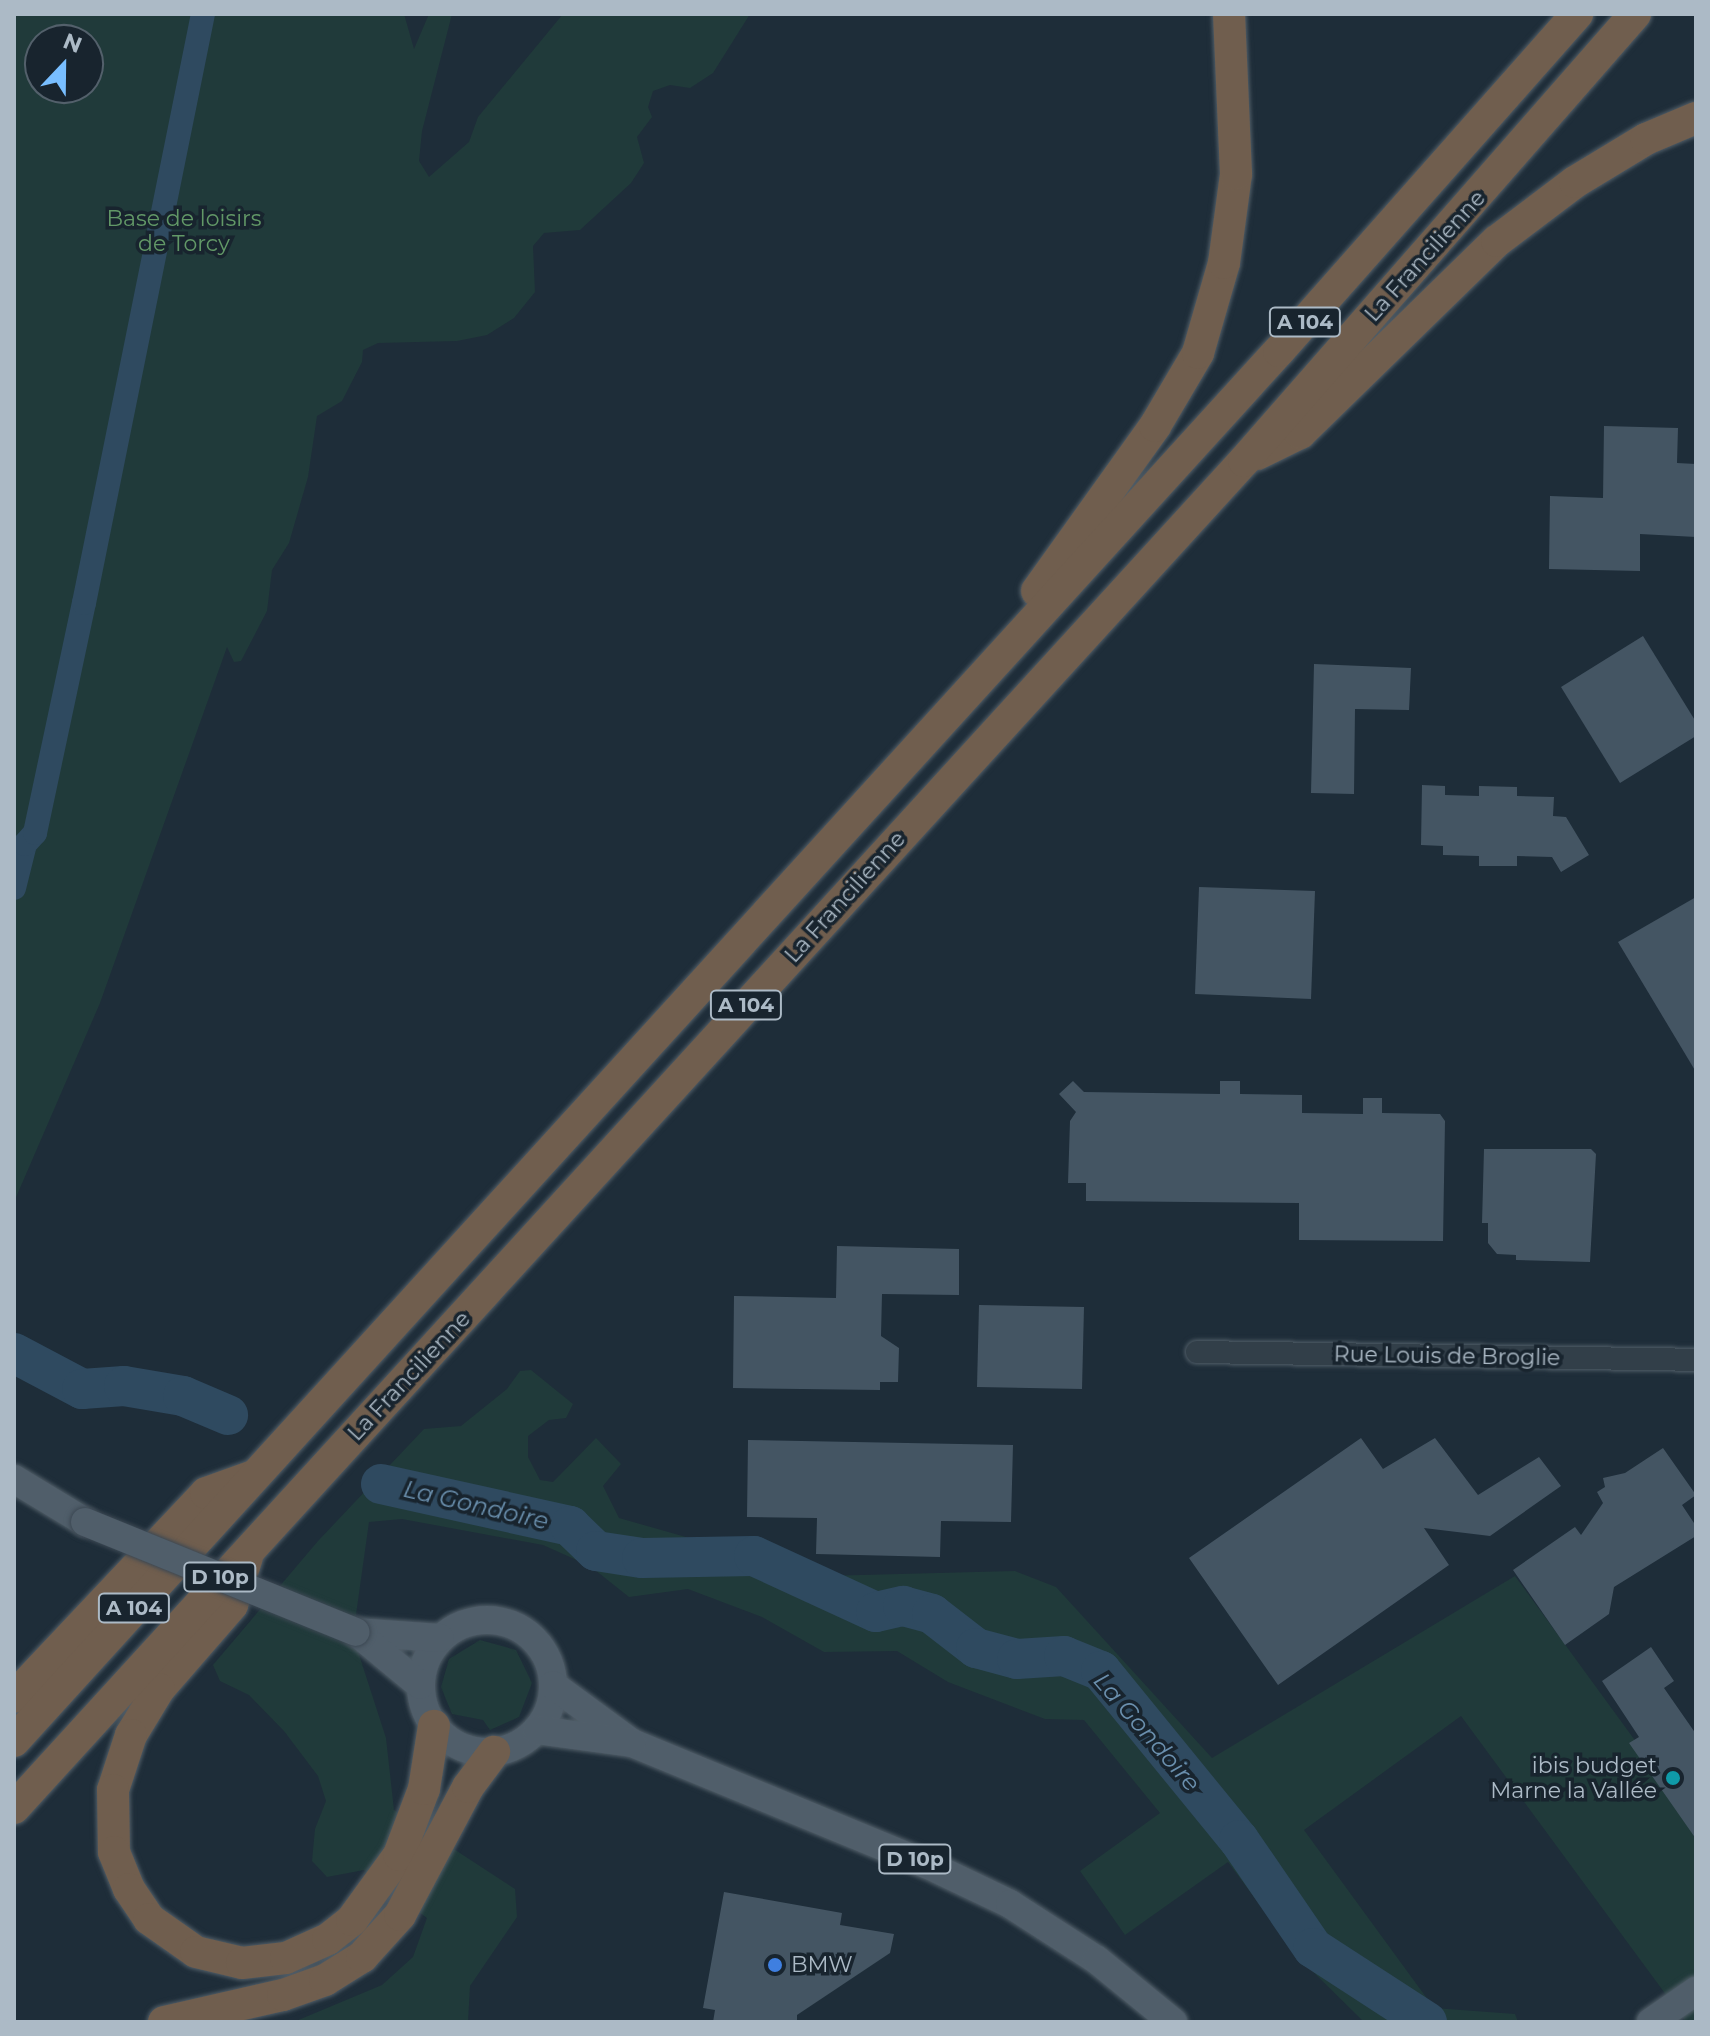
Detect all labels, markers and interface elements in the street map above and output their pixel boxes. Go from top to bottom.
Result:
north arrow [24,24,104,104]
text: N [59,27,86,59]
street label: La Francilienne [1359,185,1491,327]
park label: Base de loisirs de Torcy [106,205,262,256]
road number: A 104 [1267,306,1343,338]
street label: La Francilienne [779,826,911,968]
road number: A 104 [708,989,784,1021]
street label: La Francilienne [342,1306,476,1446]
street label: Rue Louis de Broglie [1333,1341,1561,1371]
water label: La Gondoire [401,1474,551,1536]
road number: D 10p [182,1561,258,1593]
road number: A 104 [96,1592,172,1624]
water label: La Gondoire [1088,1667,1206,1797]
place label: ibis budget Marne la Vallée [1490,1752,1657,1804]
marker: ibis budget Marne la Vallée [1664,1769,1682,1787]
road number: D 10p [877,1843,953,1875]
place label: BMW [791,1952,853,1978]
marker: BMW [766,1956,784,1974]

